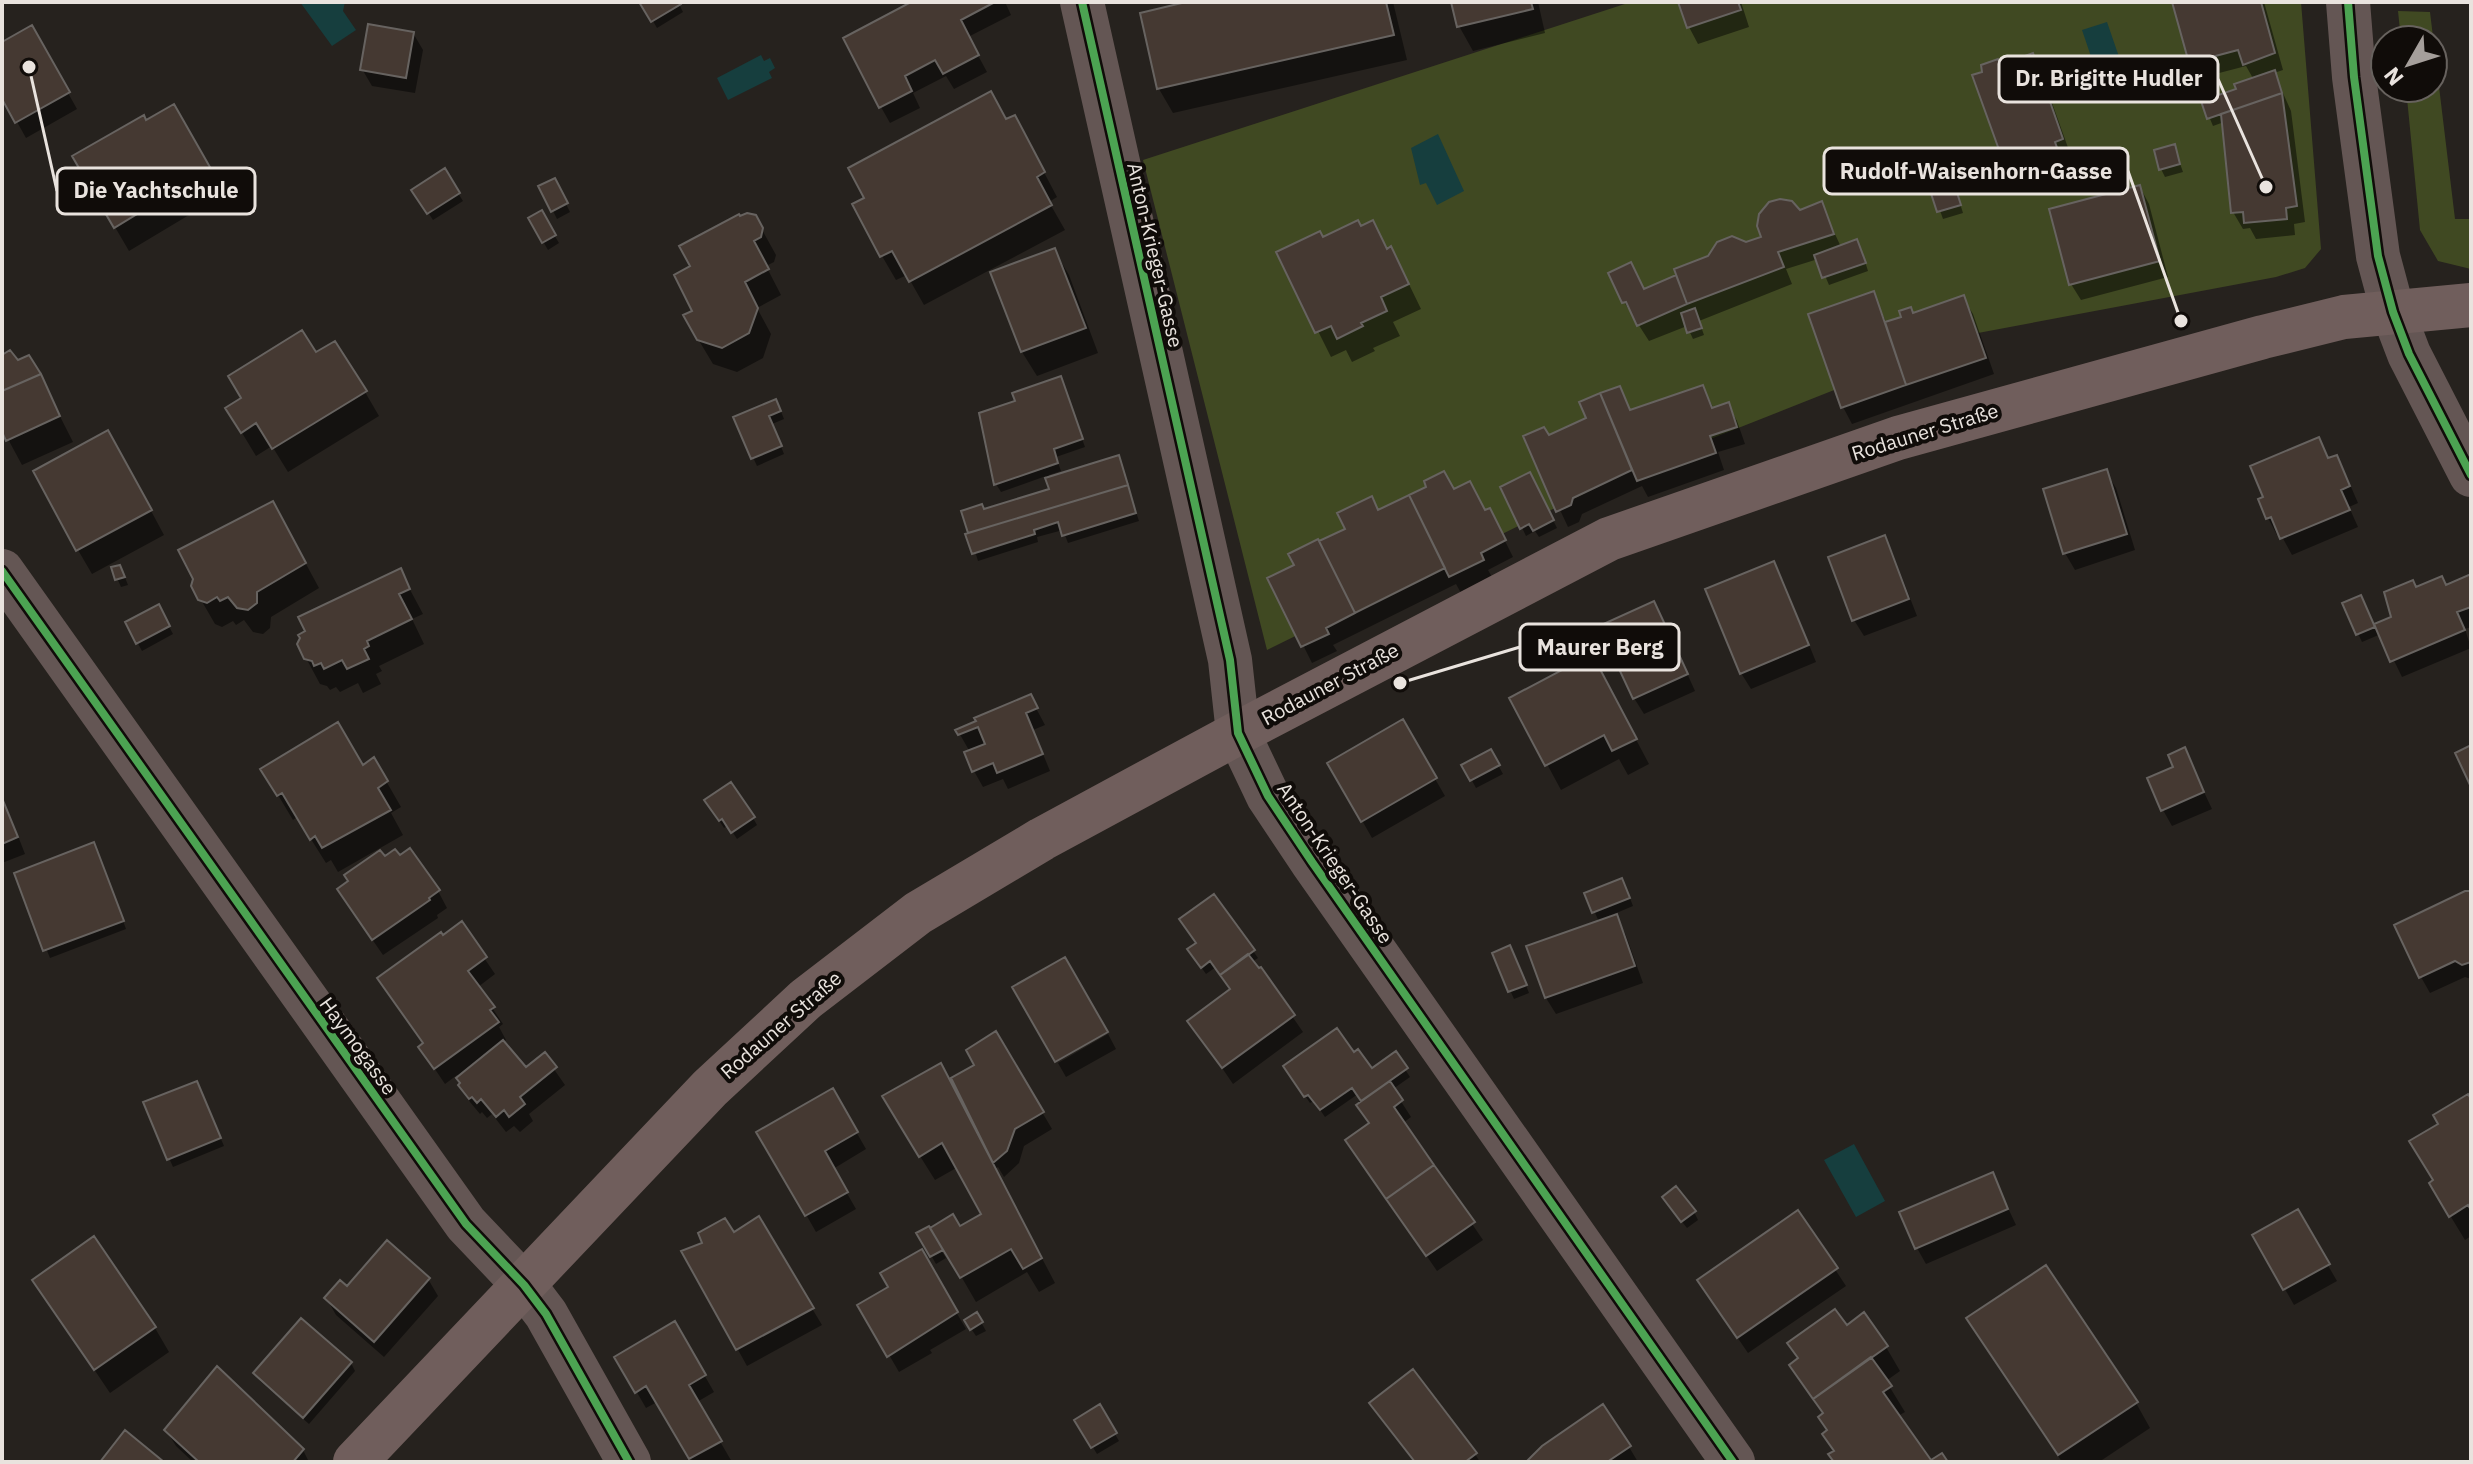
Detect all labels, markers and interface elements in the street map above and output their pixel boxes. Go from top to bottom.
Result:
north arrow [2369,24,2449,104]
callout: Dr. Brigitte Hudler [1999,56,2218,102]
text: N [2377,62,2409,92]
text: Dr. Brigitte Hudler [2015,63,2203,92]
callout: Rudolf-Waisenhorn-Gasse [1824,148,2128,194]
text: Rudolf-Waisenhorn-Gasse [1840,156,2112,185]
street label: Anton-Krieger-Gasse [1121,160,1190,350]
callout: Die Yachtschule [57,168,255,214]
text: Die Yachtschule [73,175,239,204]
street label: Rodauner Straße [1848,396,2002,467]
callout: Maurer Berg [1520,624,1679,670]
text: Maurer Berg [1537,632,1664,661]
street label: Rodauner Straße [1256,636,1403,731]
street label: Anton-Krieger-Gasse [1271,777,1399,949]
street label: Rodauner Straße [714,965,847,1085]
street label: Haymogasse [314,991,403,1100]

